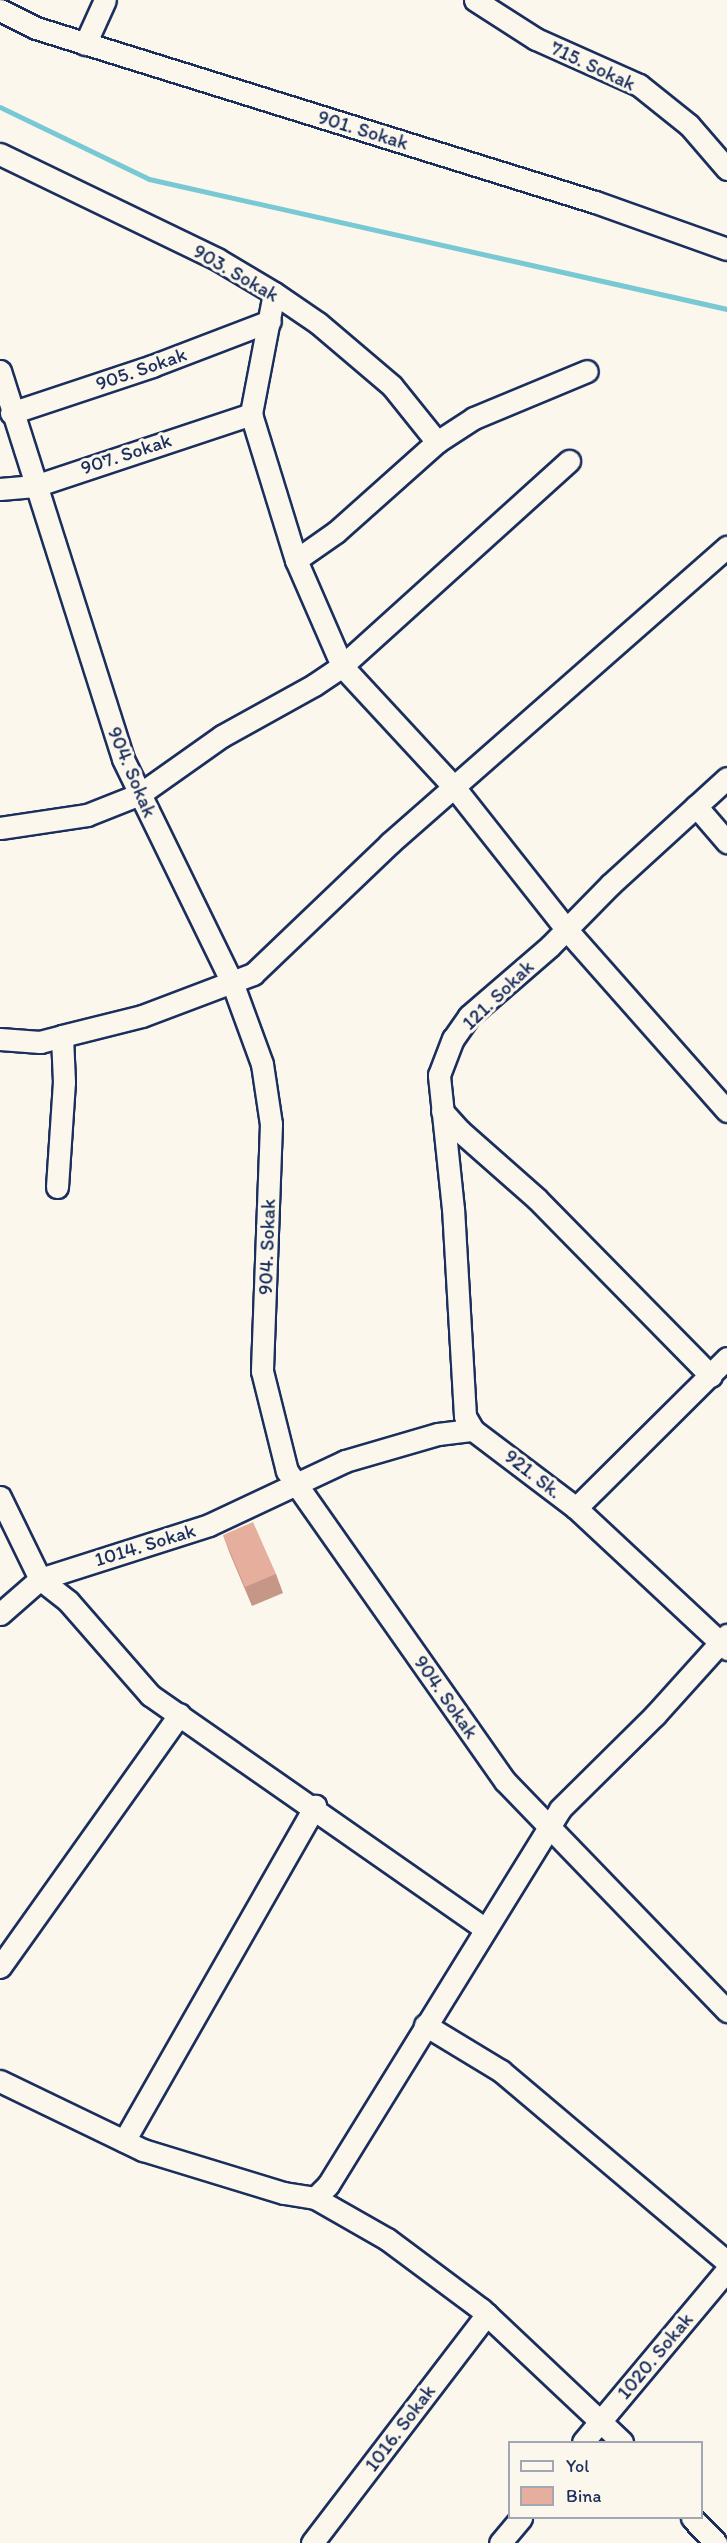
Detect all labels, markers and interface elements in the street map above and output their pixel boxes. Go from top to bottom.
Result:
street label: 715. Sokak [547,36,639,96]
street label: 901. Sokak [315,105,411,155]
street label: 903. Sokak [189,239,283,307]
street label: 905. Sokak [92,342,190,396]
street label: 907. Sokak [78,428,174,480]
street label: 904. Sokak [102,723,162,821]
street label: 121. Sokak [457,955,539,1035]
street label: 904. Sokak [253,1199,281,1295]
street label: 921. Sk. [500,1444,566,1504]
street label: 1014. Sokak [92,1518,198,1572]
street label: 904. Sokak [409,1651,483,1743]
street label: 1020. Sokak [612,2308,698,2404]
street label: 1016. Sokak [360,2380,440,2476]
legend [508,2441,703,2519]
text: Yol [566,2455,589,2477]
text: Bina [566,2485,601,2507]

